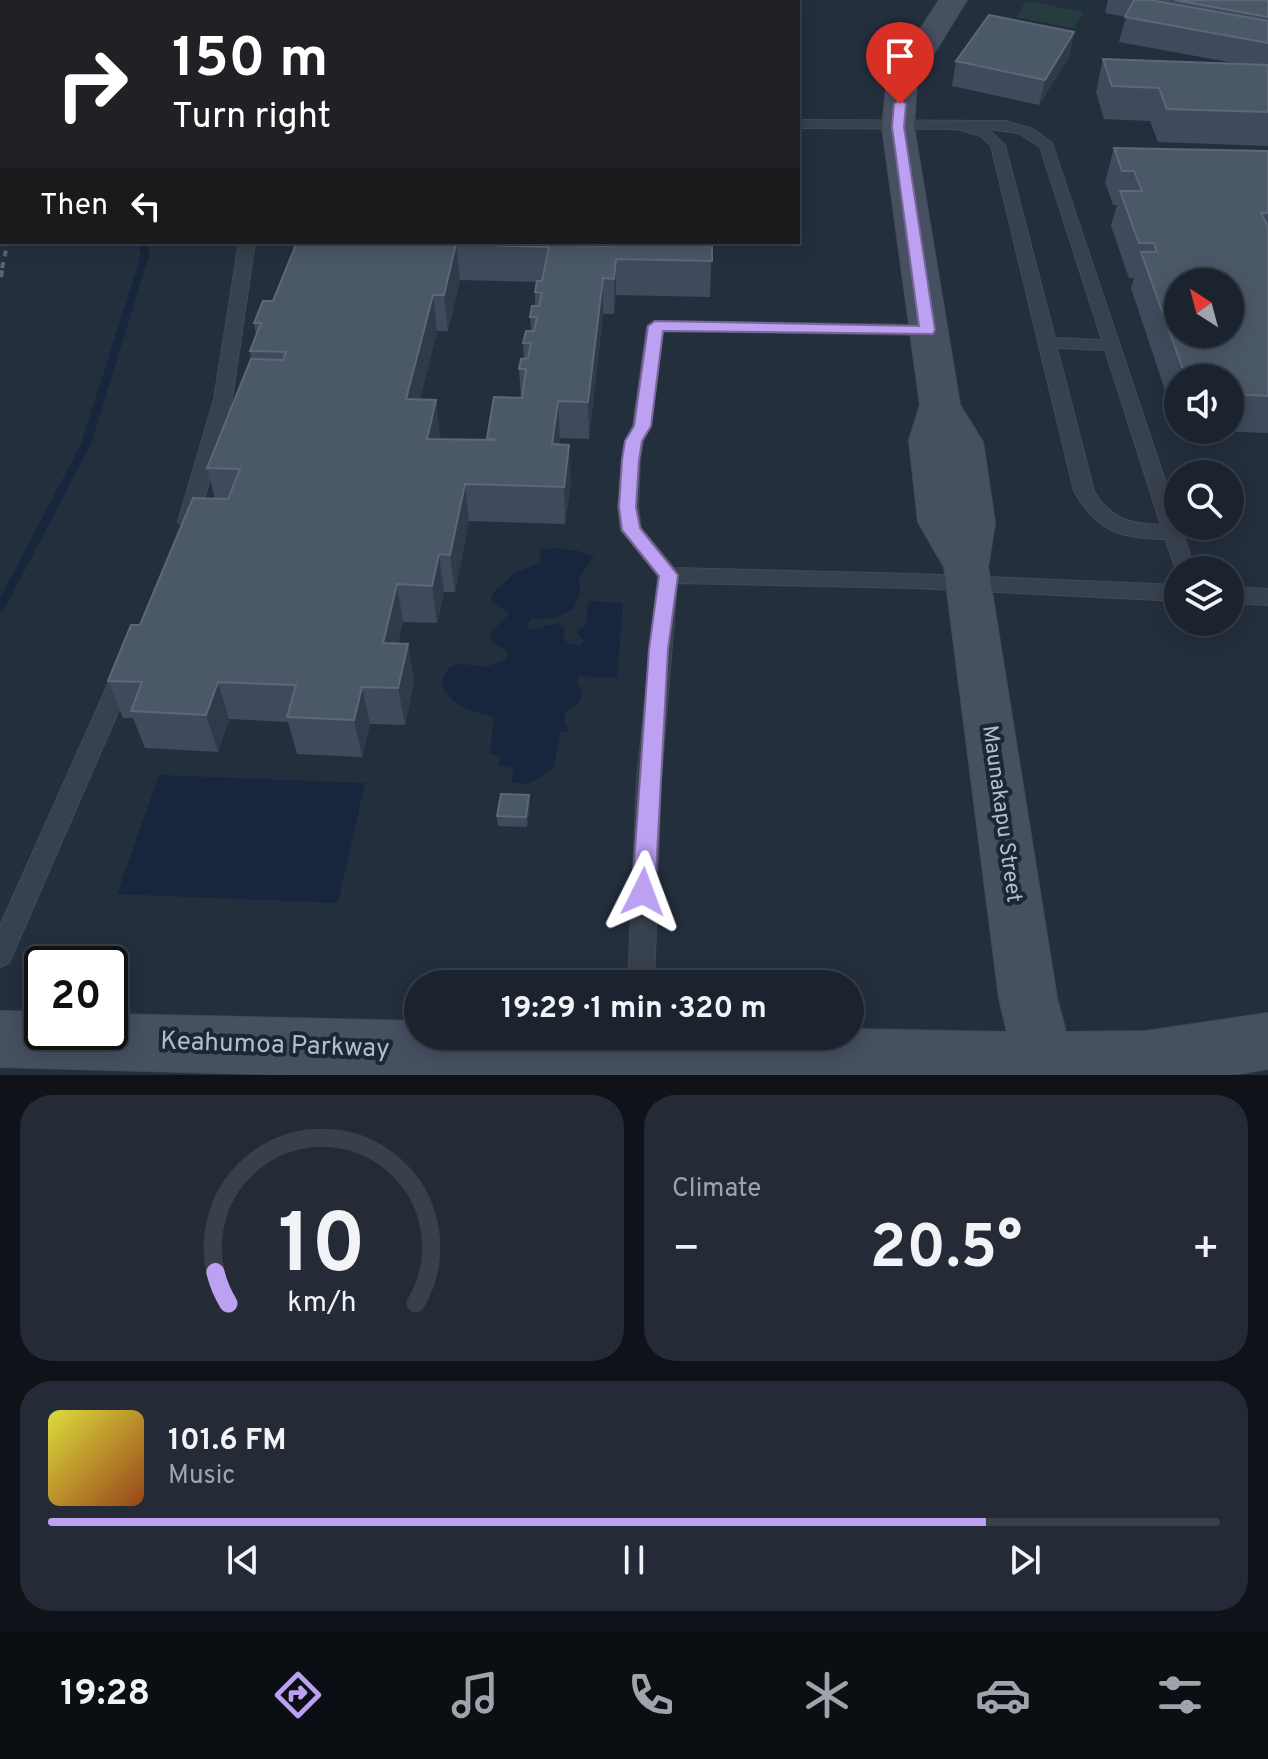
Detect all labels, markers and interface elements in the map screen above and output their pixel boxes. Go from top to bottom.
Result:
pin [866,22,934,104]
text: 150 m [172,26,328,96]
icon: right [40,32,144,136]
icon: arrive [878,34,922,78]
text: Turn right [172,95,331,141]
icon: left [124,184,168,228]
text: Then [40,188,108,225]
north arrow [1164,268,1244,348]
map controls [1164,268,1244,636]
button: sound [1164,364,1244,444]
button: search [1164,460,1244,540]
button: layers [1164,556,1244,636]
street label: Maunakapu Street [975,724,1027,904]
position arrow [601,850,685,934]
speed limit sign: 20 [24,946,128,1050]
text: 19:29 · 1 min · 320 m [501,991,767,1028]
street label: Keahumoa Parkway [160,1026,390,1066]
text: Climate [672,1173,761,1206]
text: 10 [278,1197,366,1302]
text: 20.5° [870,1213,1022,1289]
text: − [672,1223,700,1279]
text: + [1192,1223,1220,1279]
text: km/h [287,1286,357,1322]
text: 101.6 FM [168,1423,287,1460]
text: Music [168,1460,235,1493]
icon: previous [221,1538,265,1582]
icon: pause [612,1538,656,1582]
icon: next [1003,1538,1047,1582]
icon: directions [270,1667,326,1723]
icon: music [447,1667,503,1723]
icon: phone [623,1667,679,1723]
icon: climate [799,1667,855,1723]
icon: car [975,1667,1031,1723]
icon: filters [1152,1667,1208,1723]
text: 19:28 [60,1672,150,1718]

